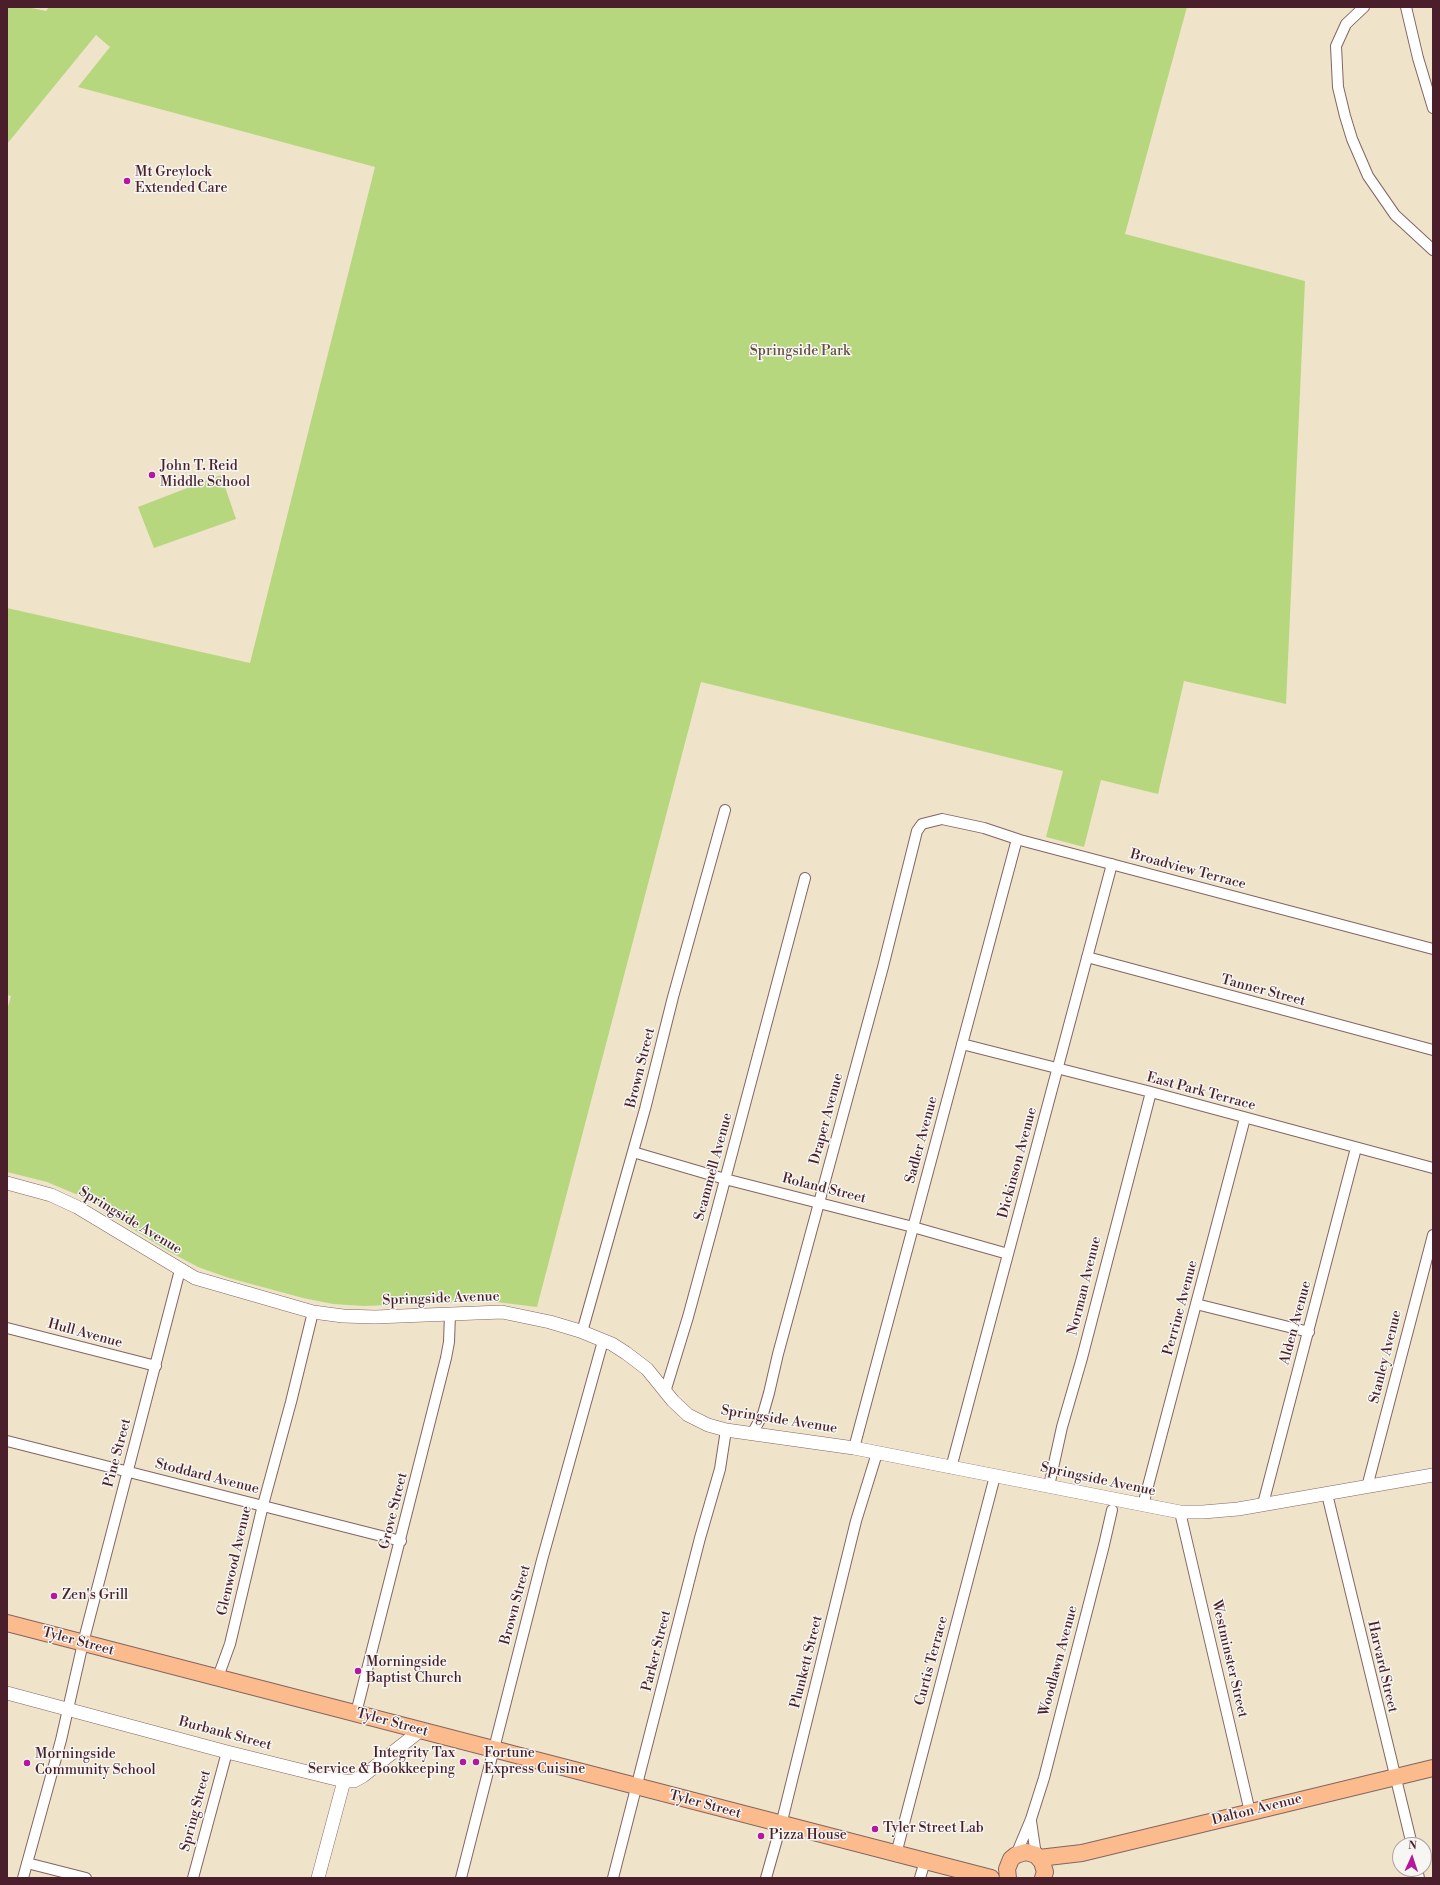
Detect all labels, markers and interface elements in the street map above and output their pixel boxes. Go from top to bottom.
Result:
place label: Mt Greylock Extended Care [135,165,228,198]
marker: Mt Greylock Extended Care [122,176,132,186]
park label: Springside Park [750,344,850,360]
place label: John T. Reid Middle School [160,459,250,492]
marker: John T. Reid Middle School [147,470,157,480]
street label: Broadview Terrace [1128,846,1248,894]
street label: Tanner Street [1219,972,1307,1010]
street label: Brown Street [623,1026,659,1110]
street label: East Park Terrace [1145,1069,1257,1115]
street label: Draper Avenue [807,1071,847,1167]
street label: Sadler Avenue [902,1095,942,1185]
street label: Dickinson Avenue [995,1106,1041,1220]
street label: Scammell Avenue [692,1111,736,1223]
street label: Roland Street [780,1170,868,1208]
street label: Springside Avenue [75,1184,185,1258]
street label: Norman Avenue [1065,1235,1105,1337]
street label: Perrine Avenue [1160,1259,1202,1357]
street label: Alden Avenue [1277,1279,1315,1367]
street label: Springside Avenue [382,1289,500,1309]
street label: Stanley Avenue [1366,1309,1406,1405]
street label: Hull Avenue [46,1316,124,1352]
street label: Springside Avenue [720,1403,838,1437]
street label: Pine Street [101,1417,135,1489]
street label: Stoddard Avenue [153,1456,261,1498]
street label: Springside Avenue [1039,1460,1157,1500]
street label: Grove Street [376,1471,412,1551]
street label: Glenwood Avenue [214,1505,256,1617]
street label: Brown Street [497,1563,535,1647]
place label: Zen's Grill [62,1588,128,1604]
marker: Zen's Grill [49,1591,59,1601]
street label: Westminster Street [1207,1598,1251,1720]
street label: Woodlawn Avenue [1036,1604,1082,1718]
street label: Parker Street [639,1609,675,1693]
street label: Plunkett Street [787,1614,827,1710]
street label: Curtis Terrace [912,1614,952,1708]
street label: Harvard Street [1363,1619,1401,1715]
street label: Tyler Street [40,1624,116,1660]
place label: Morningside Baptist Church [366,1655,462,1688]
marker: Morningside Baptist Church [353,1666,363,1676]
street label: Tyler Street [354,1705,430,1741]
street label: Burbank Street [177,1714,273,1754]
place label: Integrity Tax Service & Bookkeeping [308,1746,455,1778]
place label: Fortune Express Cuisine [484,1746,585,1778]
place label: Morningside Community School [35,1747,156,1780]
marker: Integrity Tax Service & Bookkeeping [458,1757,468,1767]
marker: Fortune Express Cuisine [471,1757,481,1767]
marker: Morningside Community School [22,1758,32,1768]
street label: Spring Street [177,1768,215,1854]
street label: Tyler Street [667,1787,743,1823]
street label: Dalton Avenue [1210,1791,1304,1829]
place label: Tyler Street Lab [883,1821,984,1837]
marker: Tyler Street Lab [870,1824,880,1834]
place label: Pizza House [769,1828,847,1844]
marker: Pizza House [756,1831,766,1841]
north arrow [1392,1837,1432,1877]
text: N [1408,1839,1417,1853]

